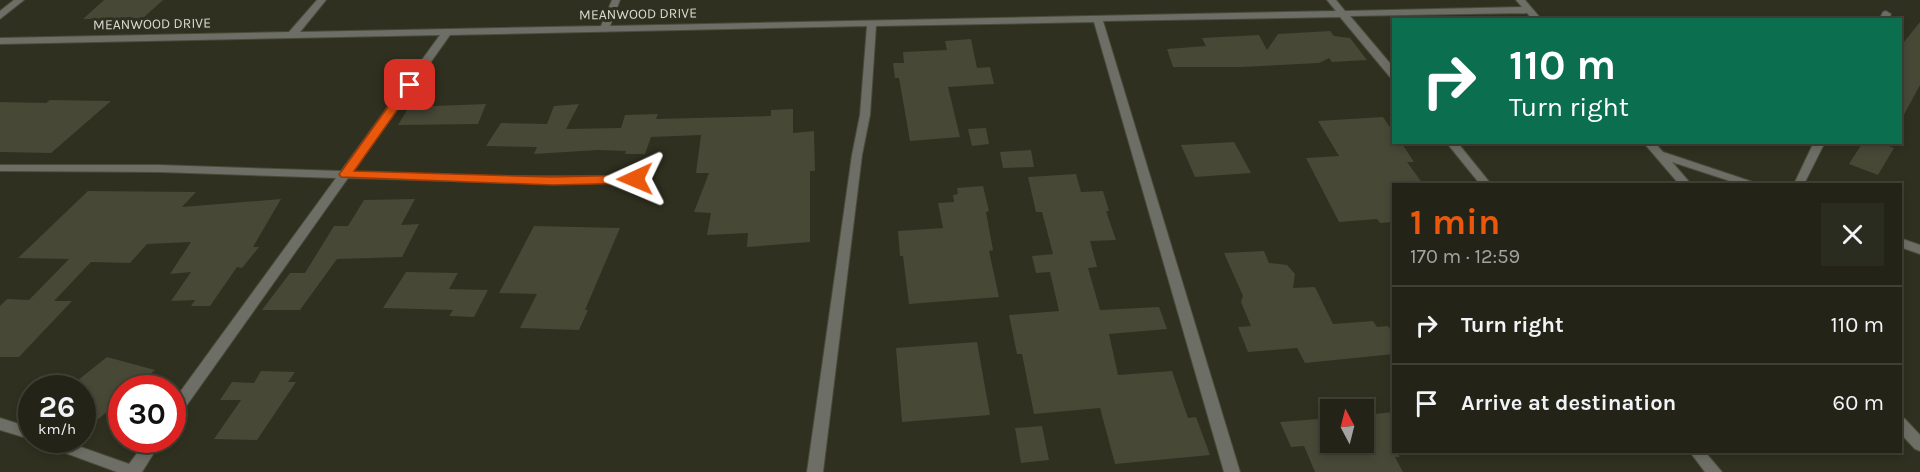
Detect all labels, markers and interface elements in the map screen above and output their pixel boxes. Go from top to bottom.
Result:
street label: MEANWOOD DRIVE [579,4,697,24]
street label: MEANWOOD DRIVE [93,14,211,34]
text: 110 m [1509,40,1616,90]
icon: right [1410,42,1488,120]
pin [384,59,435,110]
icon: arrive [393,68,426,101]
text: Turn right [1509,91,1629,123]
position arrow [603,147,667,211]
text: 1 min [1410,201,1500,243]
button: close [1821,203,1884,266]
text: 170 m · 12:59 [1410,245,1520,268]
icon: right [1410,309,1443,342]
text: Turn right [1461,312,1564,338]
text: 110 m [1831,312,1884,338]
speed limit sign: 30 [108,375,186,453]
icon: arrive [1410,387,1443,420]
text: 26 [39,389,75,425]
text: Arrive at destination [1461,390,1676,416]
text: 60 m [1833,390,1884,416]
north arrow [1320,399,1374,453]
map controls [1320,399,1374,453]
text: km/h [38,420,76,438]

